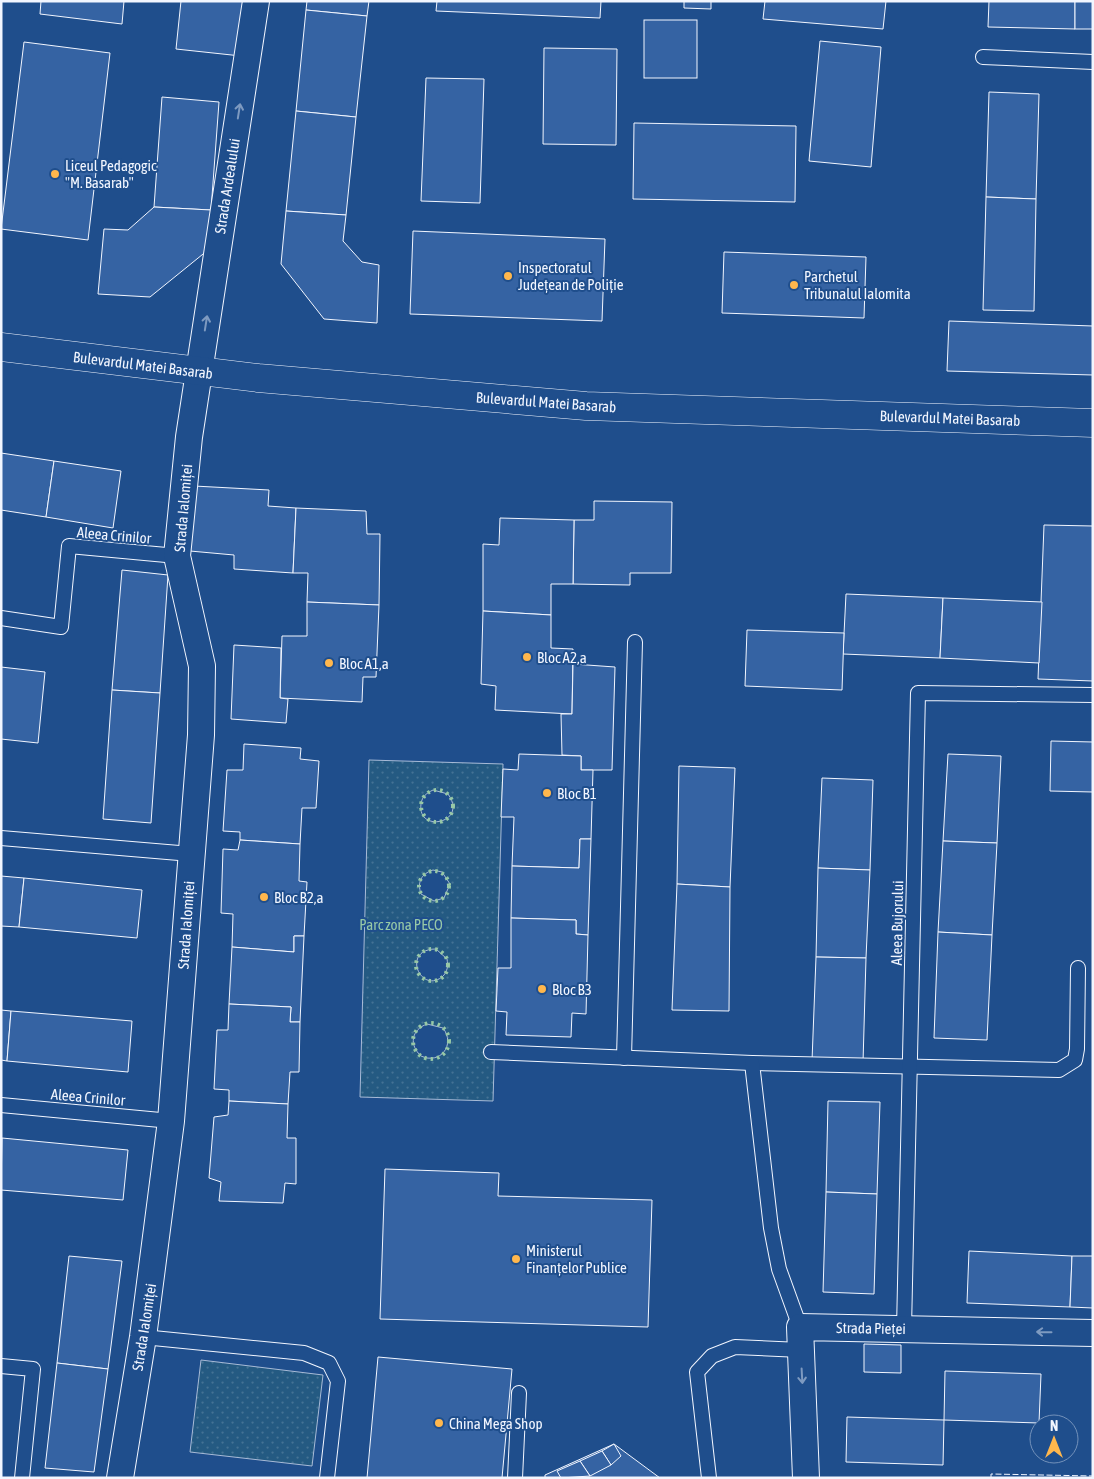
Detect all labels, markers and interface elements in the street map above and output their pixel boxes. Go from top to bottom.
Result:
one-way arrow [235,103,245,119]
street label: Strada Ardealului [211,137,243,235]
place label: Liceul Pedagogic "M. Basarab" [65,157,157,191]
marker: Liceul Pedagogic "M. Basarab" [49,168,61,180]
place label: Inspectoratul Județean de Poliție [518,259,624,293]
place label: Parchetul Tribunalul Ialomita [804,268,911,302]
marker: Inspectoratul Județean de Poliție [502,270,514,282]
marker: Parchetul Tribunalul Ialomita [788,279,800,291]
one-way arrow [201,316,211,332]
street label: Bulevardul Matei Basarab [72,348,214,382]
street label: Bulevardul Matei Basarab [475,389,617,415]
street label: Bulevardul Matei Basarab [879,407,1021,429]
street label: Strada Ialomiței [171,463,195,553]
street label: Aleea Crinilor [76,523,152,547]
place label: Bloc A2,a [537,649,587,666]
marker: Bloc A2,a [521,651,533,663]
place label: Bloc A1,a [339,655,389,672]
marker: Bloc A1,a [323,657,335,669]
place label: Bloc B1 [557,785,597,802]
marker: Bloc B1 [541,787,553,799]
street label: Strada Ialomiței [174,880,198,970]
street label: Aleea Bujorului [888,880,906,966]
place label: Bloc B2,a [274,889,323,906]
marker: Bloc B2,a [258,891,270,903]
park label: Parc zona PECO [359,916,443,933]
place label: Bloc B3 [552,981,592,998]
marker: Bloc B3 [536,983,548,995]
street label: Aleea Crinilor [50,1085,126,1109]
place label: Ministerul Finanțelor Publice [526,1242,627,1276]
marker: Ministerul Finanțelor Publice [510,1253,522,1265]
street label: Strada Ialomiței [129,1282,159,1372]
street label: Strada Pieței [836,1319,906,1337]
one-way arrow [1036,1327,1052,1336]
one-way arrow [797,1368,806,1384]
north arrow [1029,1414,1079,1464]
place label: China Mega Shop [449,1415,543,1432]
marker: China Mega Shop [433,1417,445,1429]
text: N [1050,1418,1058,1434]

